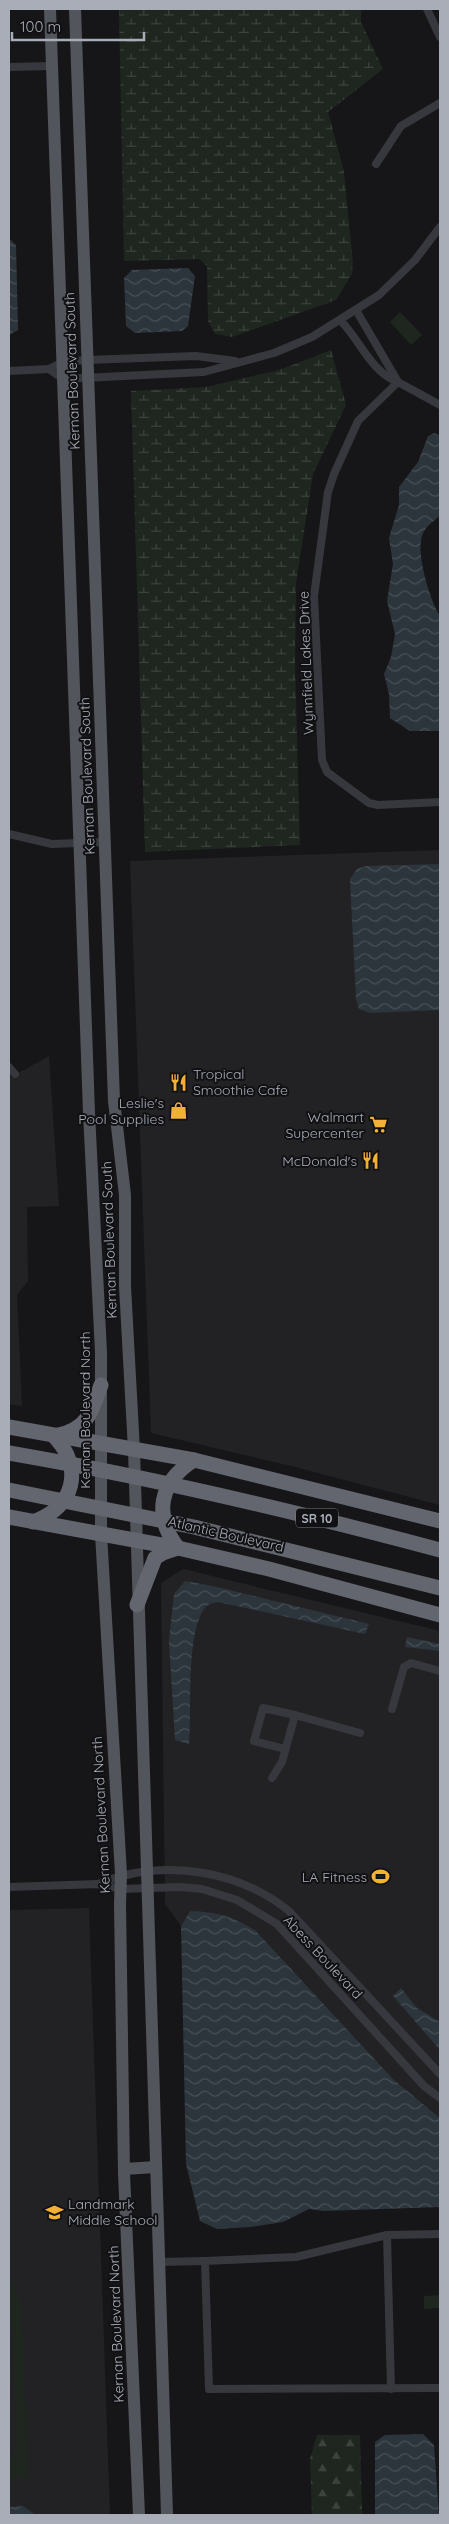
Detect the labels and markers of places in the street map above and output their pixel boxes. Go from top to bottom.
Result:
place label: Tropical Smoothie Cafe [193,1065,288,1099]
restaurant icon: Tropical Smoothie Cafe [169,1072,189,1092]
place label: Leslie's Pool Supplies [78,1094,164,1128]
shop icon: Leslie's Pool Supplies [168,1101,188,1121]
place label: Walmart Supercenter [285,1108,365,1142]
supermarket icon: Walmart Supercenter [368,1115,388,1135]
restaurant icon: McDonald's [361,1151,381,1171]
place label: McDonald's [282,1152,357,1170]
sports icon: LA Fitness [371,1867,391,1887]
place label: LA Fitness [302,1868,367,1886]
place label: Landmark Middle School [68,2195,158,2229]
school or university icon: Landmark Middle School [44,2202,64,2222]

